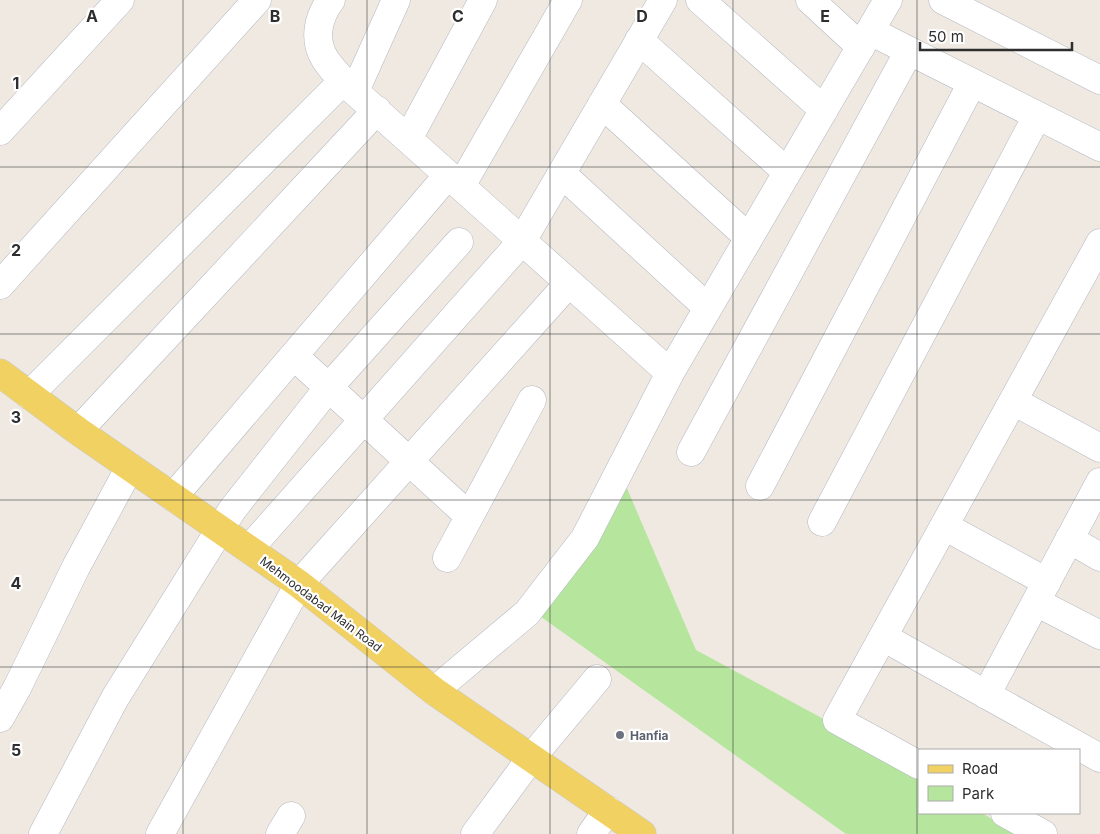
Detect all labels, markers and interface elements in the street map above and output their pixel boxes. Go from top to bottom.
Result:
text: A [86,6,98,26]
text: B [270,6,280,26]
text: C [452,6,464,26]
text: D [636,6,648,26]
text: E [820,6,830,26]
scale bar [920,20,1072,52]
text: 50 m [928,27,964,46]
text: 1 [13,73,19,93]
text: 2 [11,240,21,260]
text: 3 [11,407,21,427]
street label: Mehmoodabad Main Road [257,553,385,655]
text: 4 [11,573,22,593]
place label: Hanfia [630,728,669,743]
marker: Hanfia [614,729,626,741]
text: 5 [11,740,21,760]
legend [918,749,1080,814]
text: Road [962,759,998,778]
text: Park [962,784,995,803]

